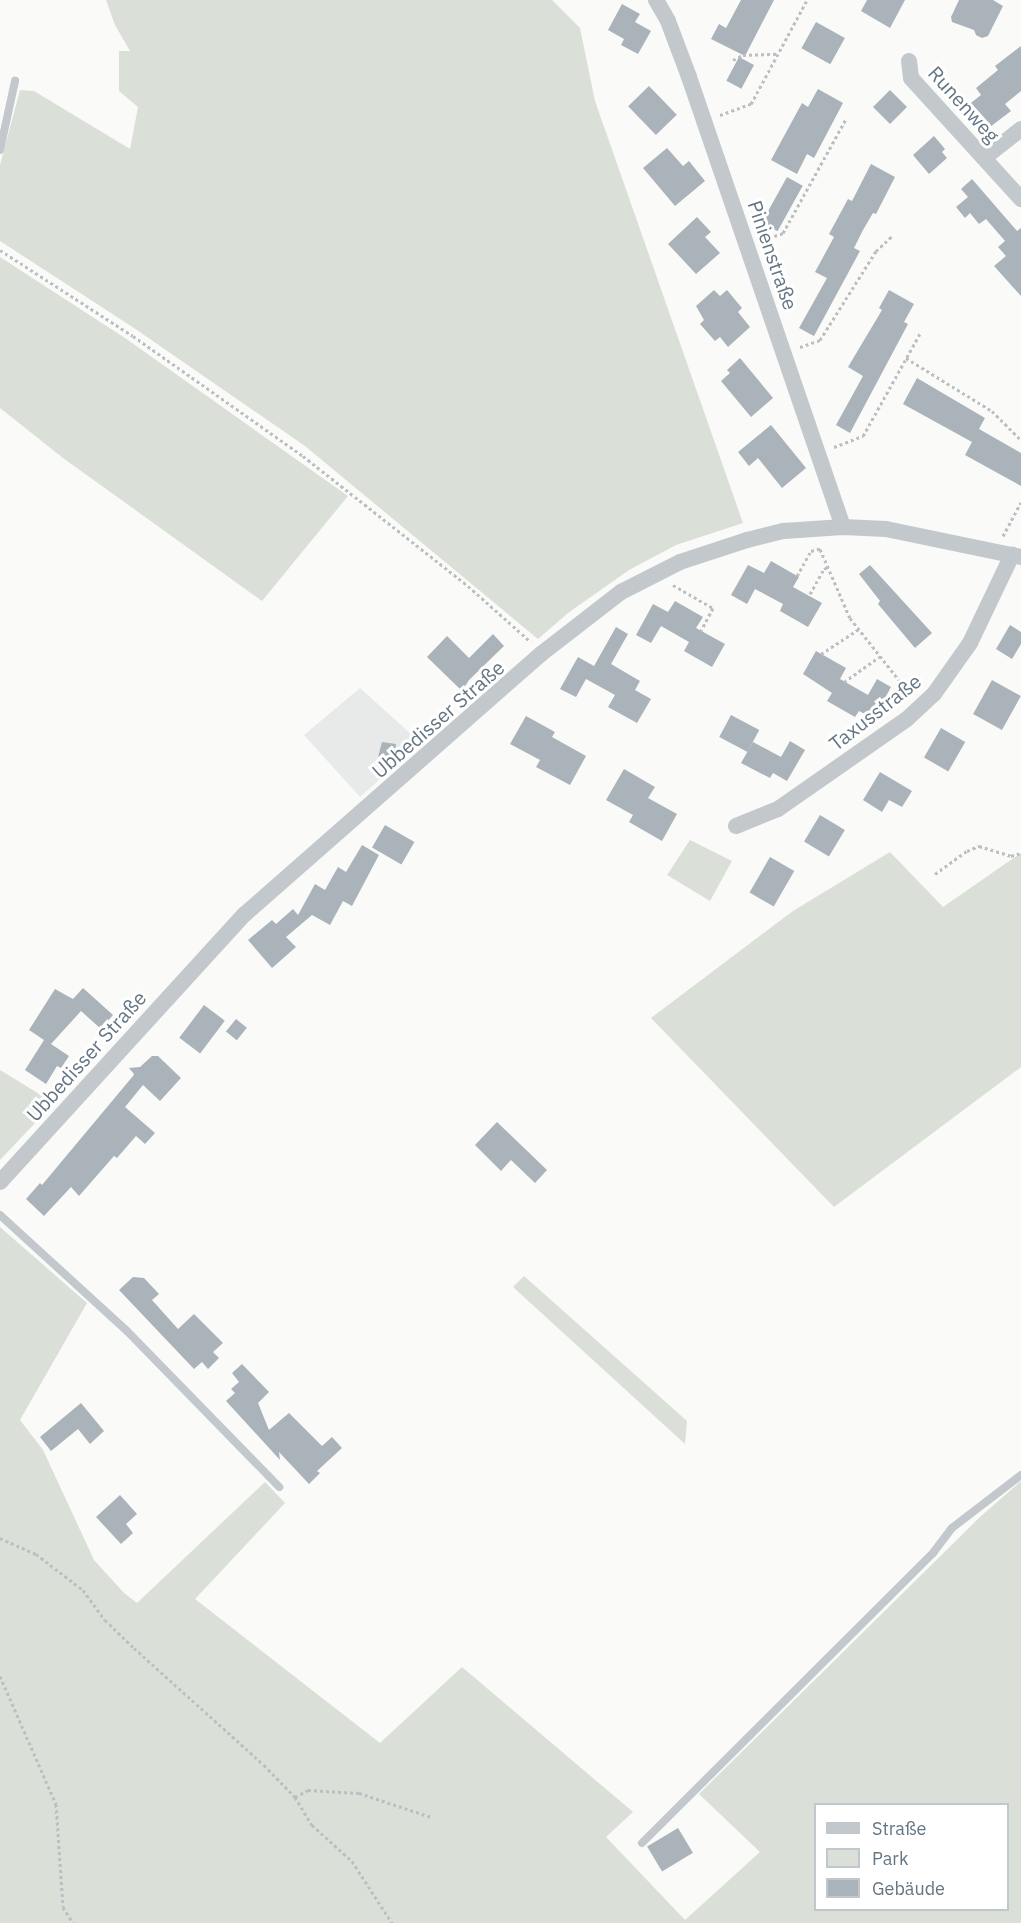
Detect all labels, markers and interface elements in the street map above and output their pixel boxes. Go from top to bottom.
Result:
street label: Runenweg [923,61,1005,147]
street label: Pinienstraße [743,197,803,313]
street label: Ubbedisser Straße [367,655,509,783]
street label: Taxusstraße [824,669,926,755]
street label: Ubbedisser Straße [21,986,151,1126]
legend [814,1803,1009,1911]
text: Straße [872,1817,926,1840]
text: Park [872,1847,908,1870]
text: Gebäude [872,1877,945,1900]

